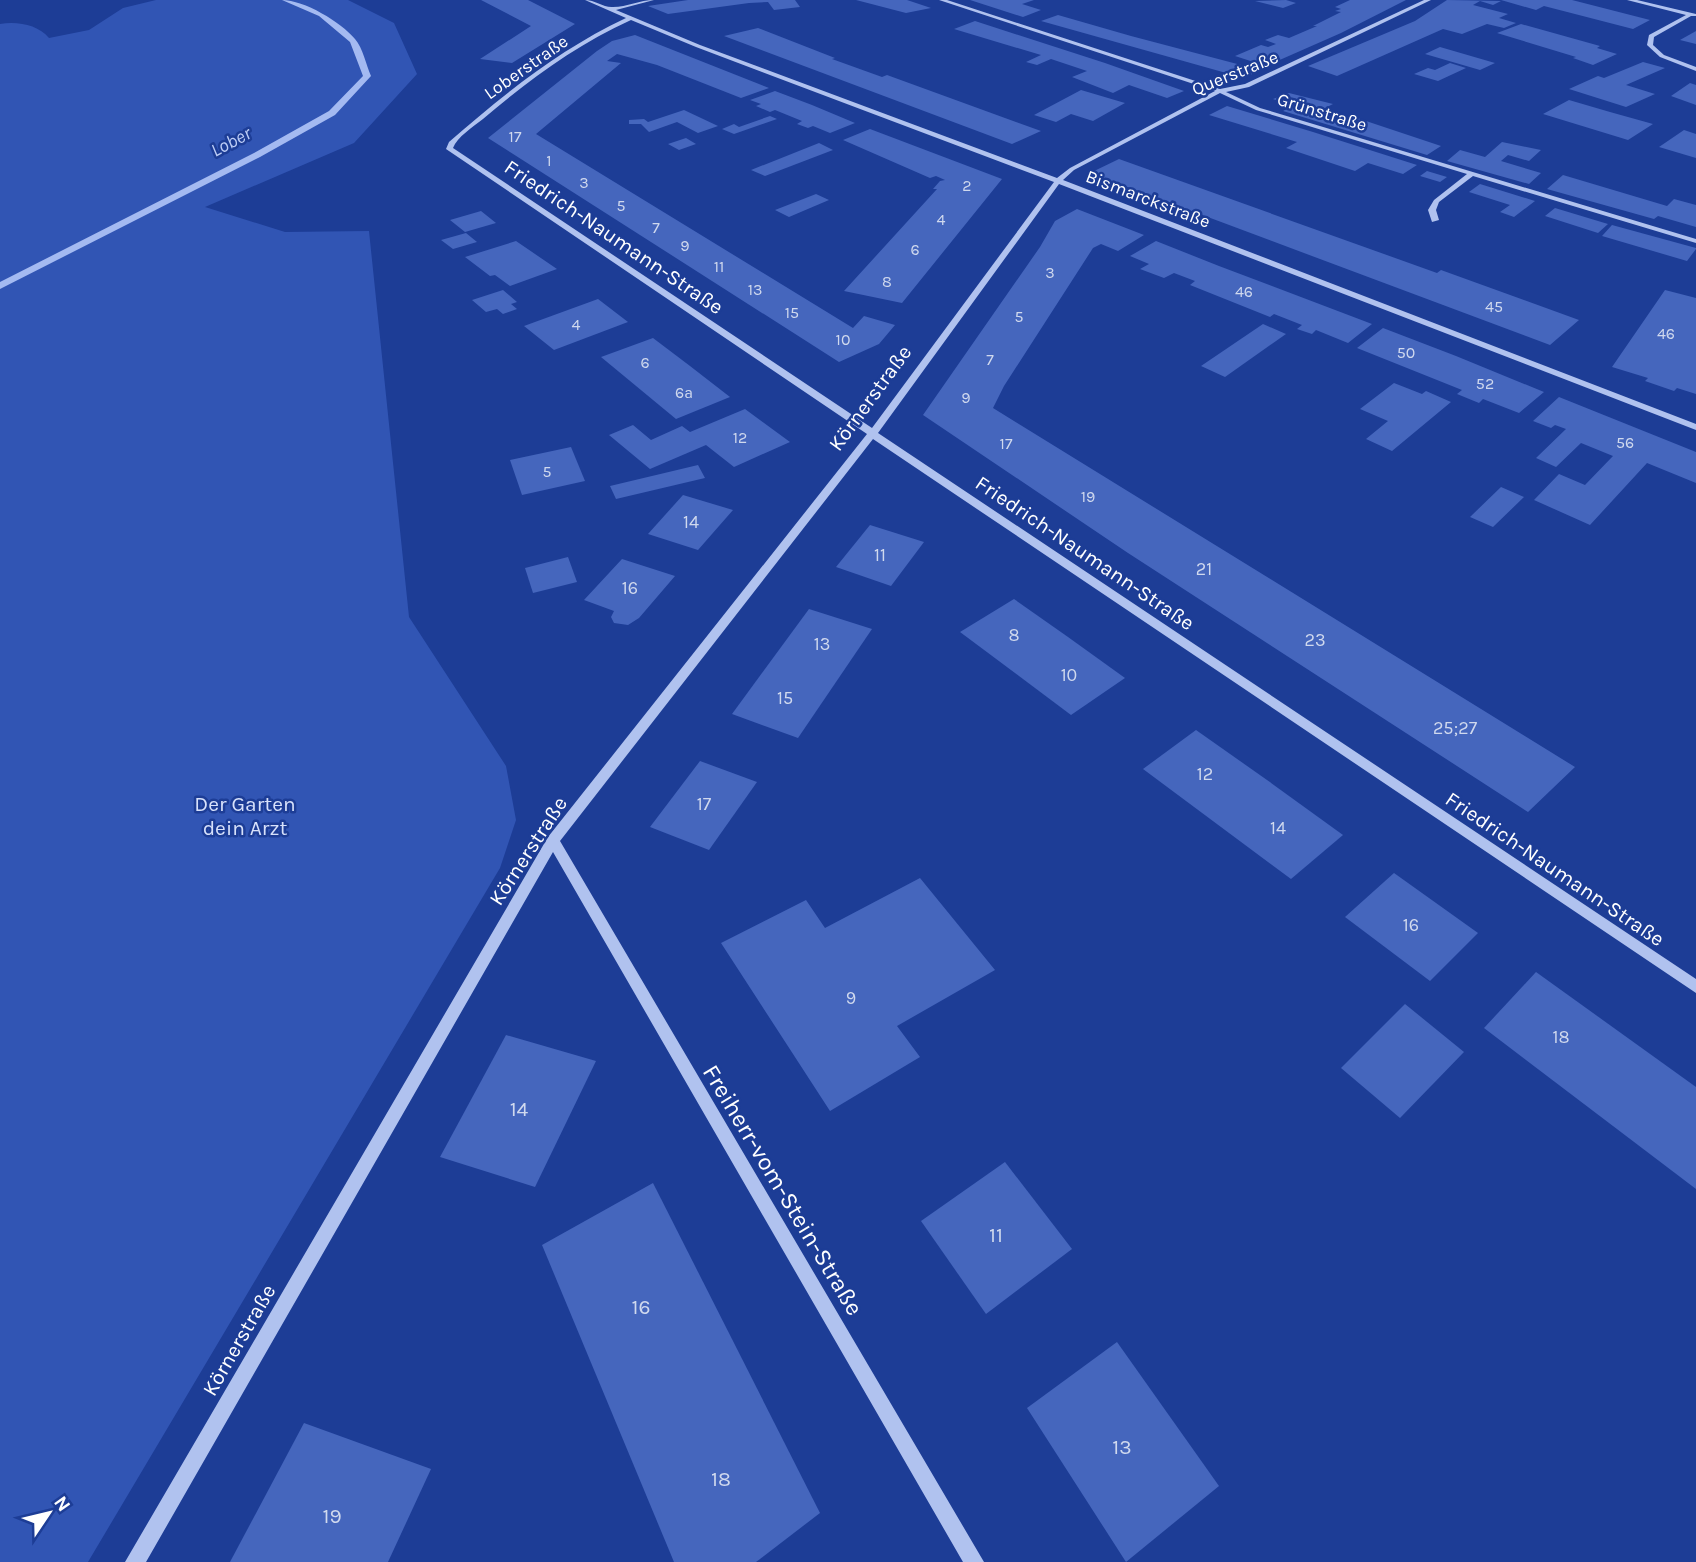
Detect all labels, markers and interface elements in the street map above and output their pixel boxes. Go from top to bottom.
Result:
street label: Loberstraße [480,30,572,104]
street label: Querstraße [1189,46,1281,100]
street label: Grünstraße [1274,88,1370,136]
water label: Lober [207,122,256,162]
house number: 17 [509,127,522,146]
house number: 1 [546,151,552,170]
street label: Friedrich-Naumann-Straße [500,155,728,319]
street label: Bismarckstraße [1083,165,1213,233]
house number: 3 [579,173,589,192]
house number: 2 [962,176,972,195]
house number: 5 [616,196,626,215]
house number: 4 [937,210,946,229]
house number: 7 [652,218,660,237]
house number: 9 [680,236,690,255]
house number: 6 [910,240,920,259]
house number: 11 [714,257,724,276]
house number: 3 [1045,263,1055,282]
house number: 8 [882,272,892,291]
house number: 13 [748,280,762,299]
house number: 46 [1235,282,1253,301]
house number: 45 [1485,297,1503,316]
house number: 15 [785,303,799,322]
house number: 5 [1014,307,1024,326]
house number: 4 [572,315,581,334]
house number: 46 [1657,324,1675,343]
house number: 10 [836,330,850,349]
street label: Körnerstraße [824,341,916,455]
house number: 50 [1397,343,1415,362]
house number: 7 [986,350,994,369]
house number: 6 [640,353,650,372]
house number: 52 [1476,374,1494,393]
house number: 6a [675,383,693,402]
house number: 9 [961,388,971,407]
house number: 12 [733,428,747,447]
house number: 56 [1616,433,1634,452]
house number: 17 [1000,434,1013,453]
house number: 5 [542,462,552,481]
street label: Friedrich-Naumann-Straße [971,471,1199,635]
house number: 19 [1081,487,1095,506]
house number: 14 [683,511,699,533]
house number: 11 [874,544,886,566]
house number: 21 [1196,558,1212,580]
house number: 16 [622,577,638,599]
house number: 8 [1008,624,1020,646]
house number: 23 [1304,629,1326,651]
house number: 13 [814,633,830,655]
house number: 10 [1061,664,1077,686]
house number: 15 [777,687,793,709]
house number: 25;27 [1433,717,1478,739]
house number: 12 [1197,763,1213,785]
street label: Friedrich-Naumann-Straße [1441,787,1669,951]
park label: Der Garten dein Arzt [194,792,296,840]
street label: Körnerstraße [484,792,572,910]
house number: 17 [697,793,712,815]
house number: 14 [1270,817,1286,839]
house number: 16 [1403,914,1419,936]
house number: 9 [846,987,856,1009]
house number: 18 [1552,1026,1570,1048]
street label: Freiherr-vom-Stein-Straße [697,1060,869,1320]
house number: 14 [510,1097,529,1121]
house number: 11 [989,1223,1003,1247]
street label: Körnerstraße [197,1280,281,1400]
house number: 16 [632,1295,650,1319]
house number: 13 [1112,1435,1132,1459]
house number: 18 [711,1467,731,1491]
north arrow [14,1478,84,1548]
text: N [49,1492,75,1516]
house number: 19 [322,1504,342,1528]

